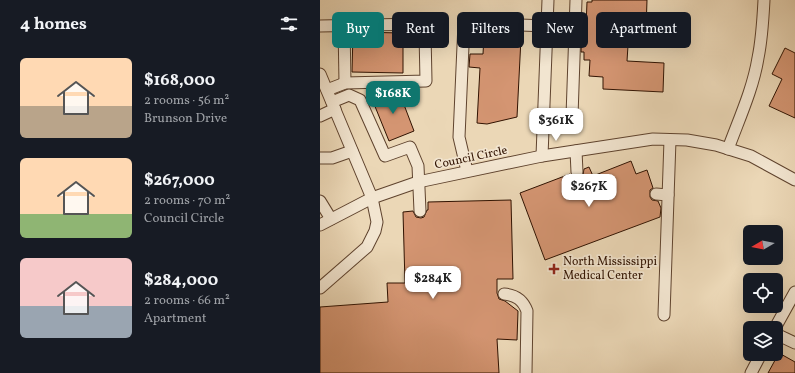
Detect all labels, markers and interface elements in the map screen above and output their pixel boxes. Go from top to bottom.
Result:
chip: Buy [332,12,384,48]
chip: Rent [392,12,449,48]
chip: Filters [457,12,524,48]
chip: New [532,12,588,48]
chip: Apartment [596,12,691,48]
text: 4 homes [20,13,87,36]
icon: filters [278,13,300,35]
text: $168,000 [144,69,215,92]
icon: home [52,74,100,122]
pin: $168K [365,81,421,115]
text: $168K [375,85,411,103]
text: 2 rooms · 56 m² [144,92,229,110]
pin: $361K [528,108,584,142]
text: Brunson Drive [144,110,227,128]
text: $361K [538,112,574,130]
street label: Council Circle [433,142,509,174]
text: $267,000 [144,169,215,192]
icon: home [52,174,100,222]
pin: $267K [561,174,617,208]
text: $267K [571,178,607,196]
text: 2 rooms · 70 m² [144,192,230,210]
text: Council Circle [144,210,224,228]
north arrow [743,225,783,265]
map controls [743,225,783,361]
place label: North Mississippi Medical Center [563,254,657,284]
marker: North Mississippi Medical Center [548,263,560,275]
pin: $284K [405,266,461,300]
text: $284,000 [144,269,218,292]
text: $284K [414,270,452,288]
button: locate [743,273,783,313]
icon: home [52,274,100,322]
text: 2 rooms · 66 m² [144,292,230,310]
text: Apartment [144,310,207,328]
button: layers [743,321,783,361]

